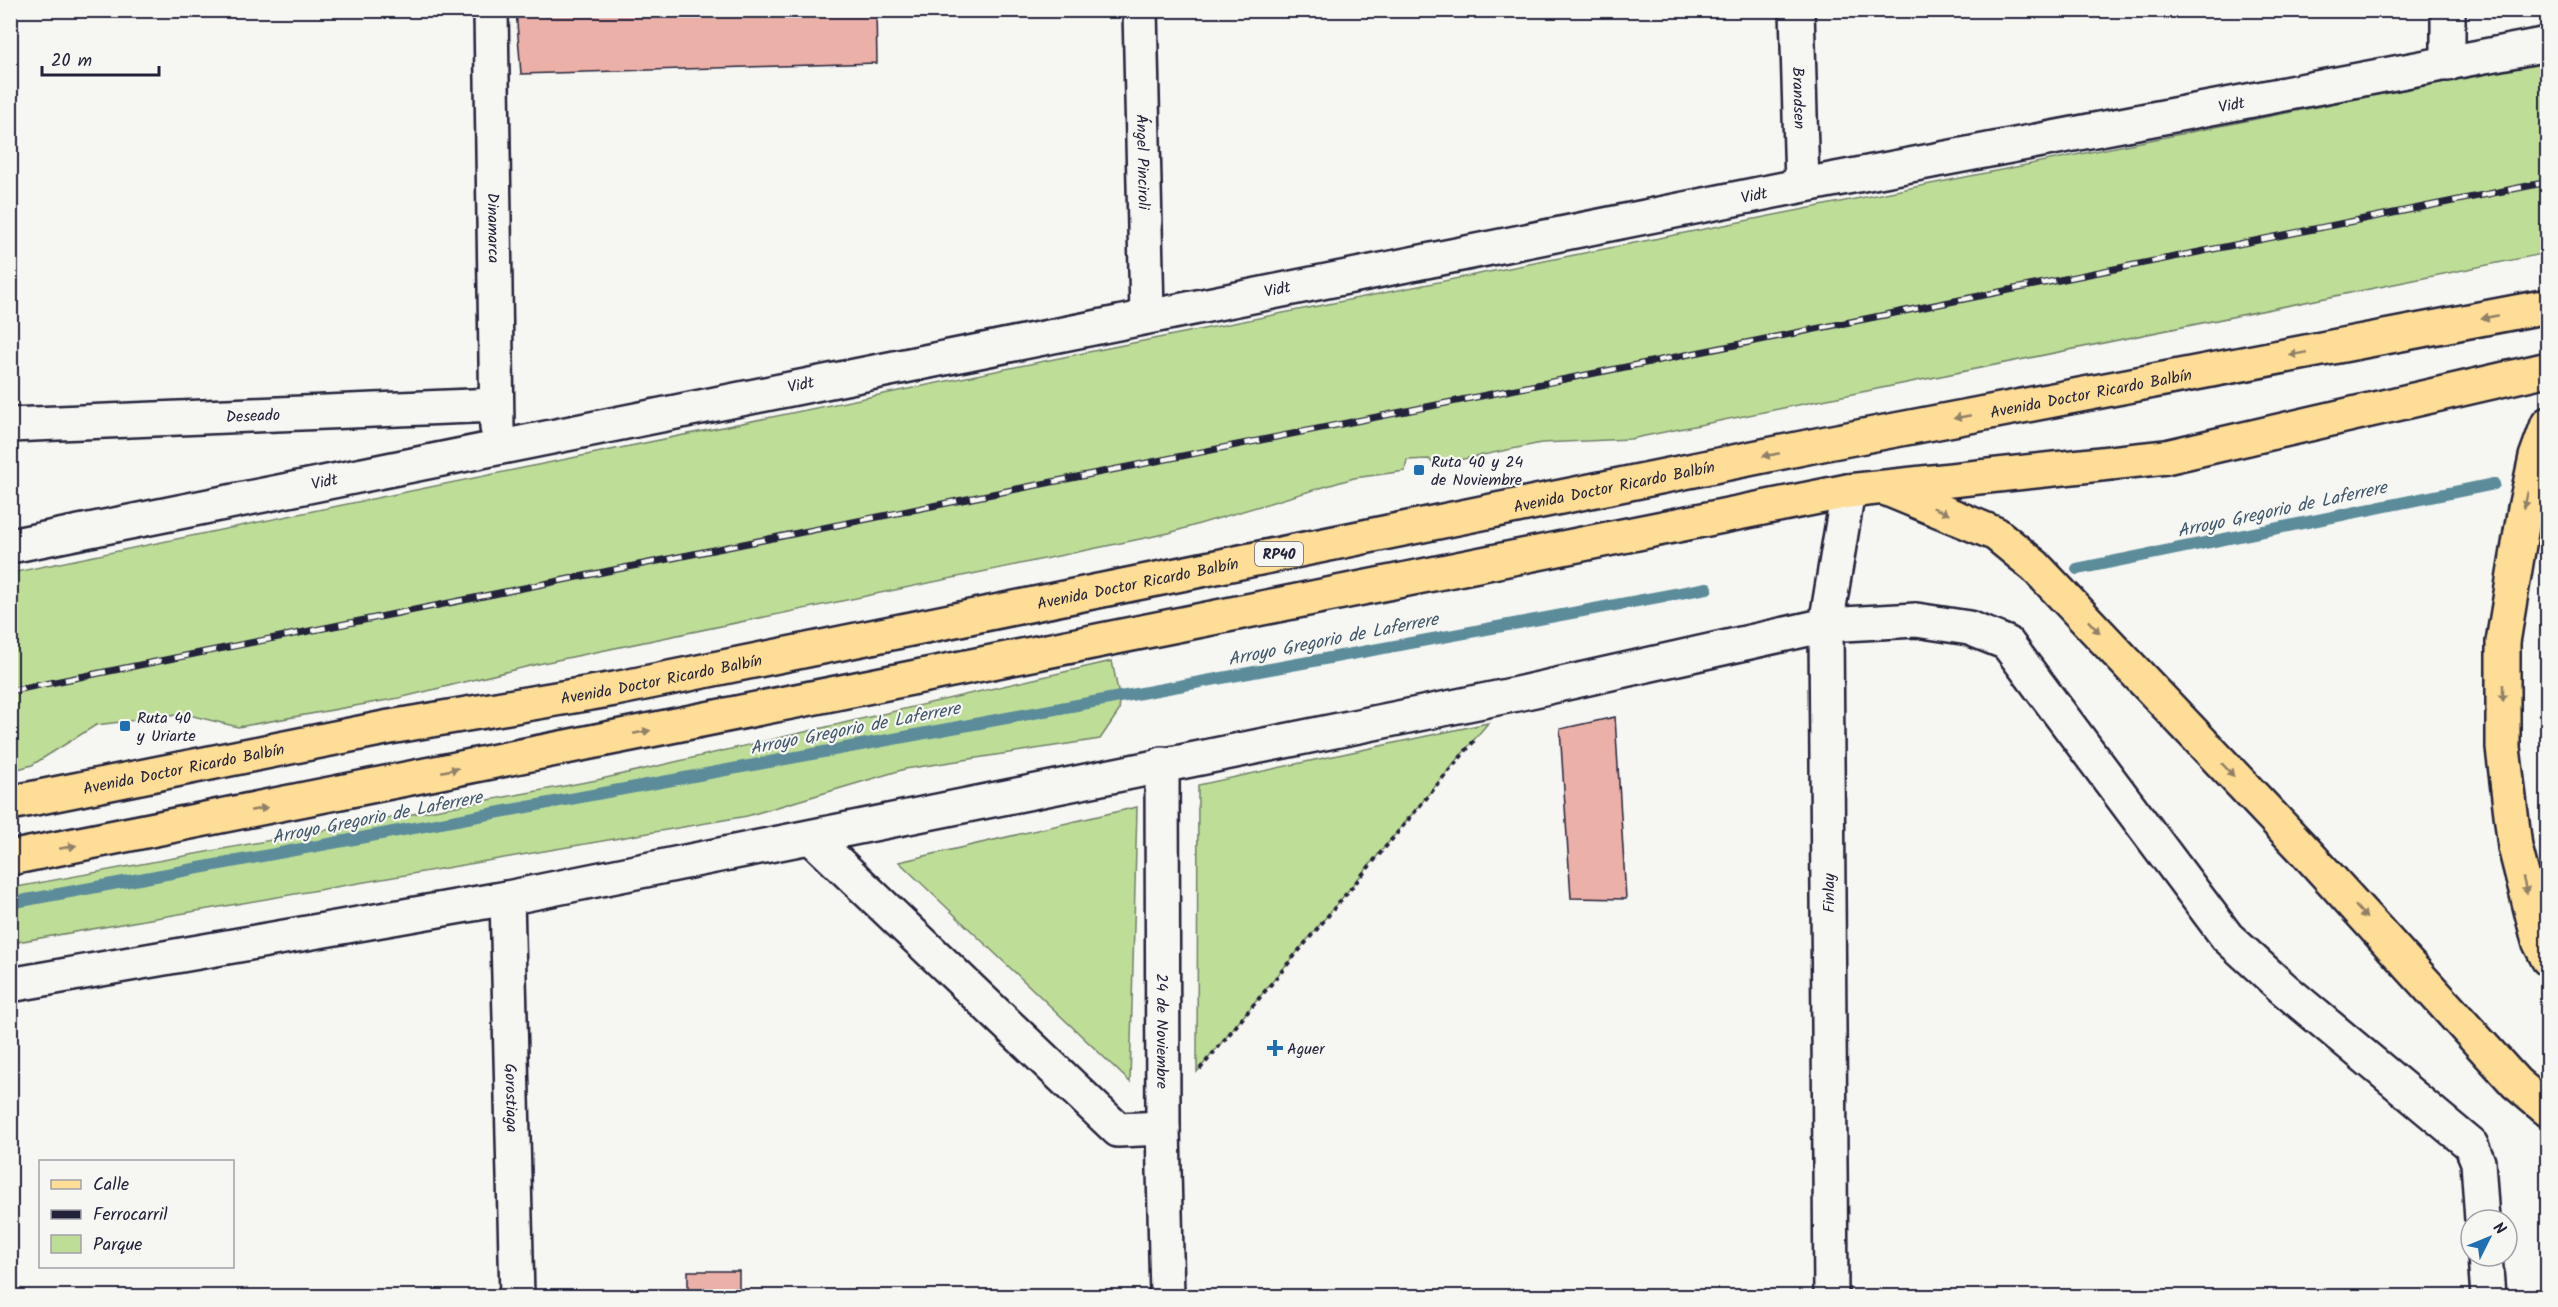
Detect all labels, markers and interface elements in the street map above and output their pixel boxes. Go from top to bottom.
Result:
scale bar [42,39,159,77]
text: 20 m [51,47,92,76]
street label: Brandsen [1785,67,1811,129]
street label: Vidt [2216,91,2248,120]
street label: Ángel Pinciroli [1128,114,1156,211]
street label: Vidt [1739,181,1770,211]
street label: Dinamarca [480,193,506,263]
street label: Vidt [1262,275,1294,305]
one-way arrow [2480,313,2499,322]
one-way arrow [2289,350,2308,359]
street label: Avenida Doctor Ricardo Balbín [1988,363,2194,426]
street label: Vidt [785,370,817,400]
street label: Deseado [225,403,281,430]
one-way arrow [1953,413,1972,422]
place label: Ruta 40 y 24 de Noviembre [1431,450,1524,493]
one-way arrow [1762,450,1780,460]
street label: Avenida Doctor Ricardo Balbín [1511,455,1717,520]
marker: Ruta 40 y 24 de Noviembre [1412,463,1426,477]
street label: Vidt [309,467,341,497]
water label: Arroyo Gregorio de Laferrere [2175,474,2392,547]
one-way arrow [2521,491,2531,509]
one-way arrow [1933,506,1951,516]
road number: RP40 [1255,542,1303,566]
street label: Avenida Doctor Ricardo Balbín [1035,552,1241,617]
water label: Arroyo Gregorio de Laferrere [1226,605,1443,675]
one-way arrow [2087,620,2101,634]
street label: Avenida Doctor Ricardo Balbín [559,648,765,712]
one-way arrow [2498,684,2508,703]
water label: Arroyo Gregorio de Laferrere [748,694,965,764]
place label: Ruta 40 y Uriarte [136,706,196,749]
marker: Ruta 40 y Uriarte [118,719,132,733]
one-way arrow [632,727,651,736]
street label: Avenida Doctor Ricardo Balbín [81,737,287,802]
one-way arrow [2221,762,2235,777]
one-way arrow [441,765,460,775]
water label: Arroyo Gregorio de Laferrere [270,783,487,853]
one-way arrow [250,804,269,813]
one-way arrow [59,842,78,851]
street label: Finlay [1817,873,1842,913]
one-way arrow [2521,877,2530,895]
one-way arrow [2354,905,2368,920]
street label: 24 de Noviembre [1149,973,1174,1089]
place label: Aguer [1287,1037,1326,1062]
marker: Aguer [1268,1041,1282,1055]
street label: Gorostiaga [497,1063,524,1133]
legend [39,1160,234,1268]
text: Calle [93,1171,129,1200]
text: Ferrocarril [93,1201,168,1230]
north arrow [2459,1208,2519,1268]
text: N [2486,1217,2511,1241]
text: Parque [93,1231,142,1260]

